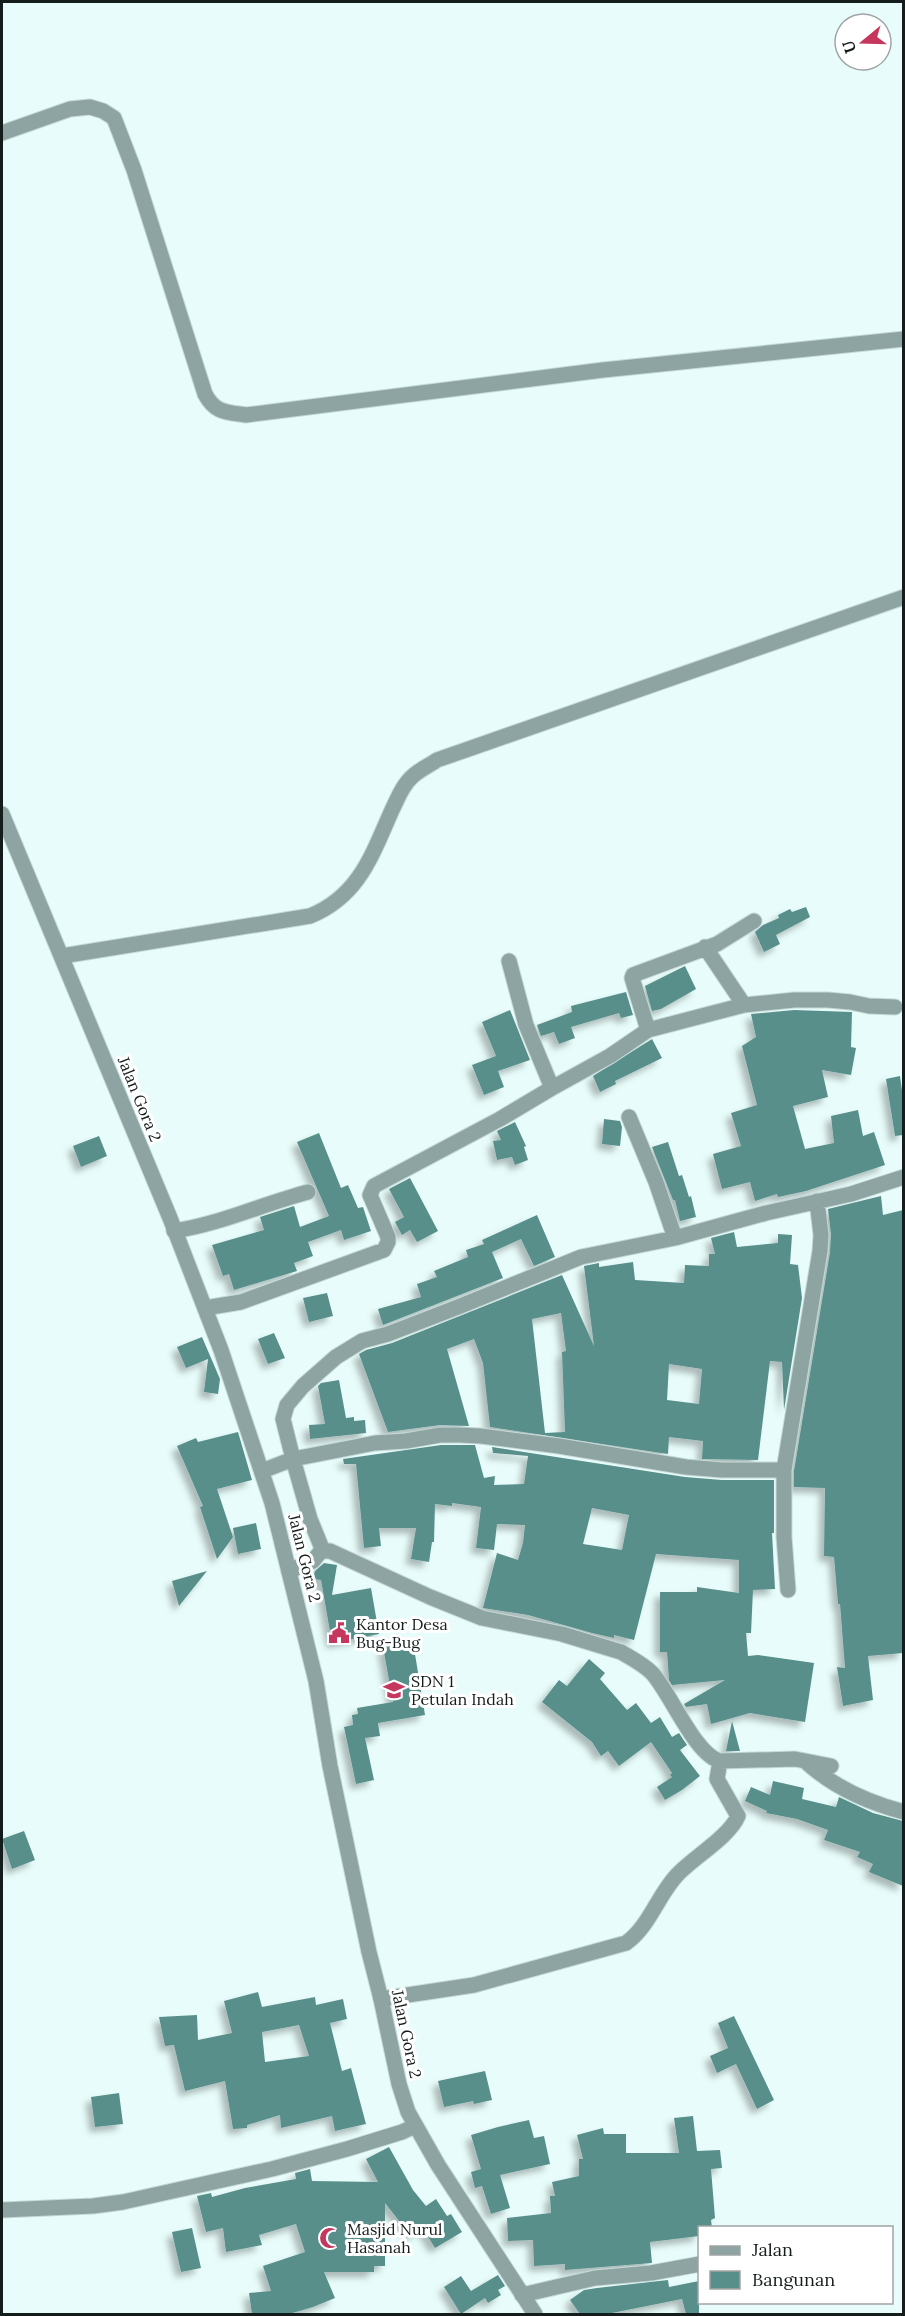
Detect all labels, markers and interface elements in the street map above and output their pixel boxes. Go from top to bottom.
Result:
north arrow [833,12,893,72]
text: U [837,38,860,56]
street label: Jalan Gora 2 [114,1053,166,1144]
street label: Jalan Gora 2 [284,1511,326,1604]
place label: Kantor Desa Bug-Bug [356,1614,448,1652]
public building icon: Kantor Desa Bug-Bug [327,1621,351,1645]
place label: SDN 1 Petulan Indah [411,1671,514,1709]
school or university icon: SDN 1 Petulan Indah [382,1678,406,1702]
street label: Jalan Gora 2 [388,1987,426,2080]
place label: Masjid Nurul Hasanah [347,2219,442,2257]
mosque icon: Masjid Nurul Hasanah [318,2226,342,2250]
legend [698,2226,893,2304]
text: Jalan [751,2238,793,2261]
text: Bangunan [752,2268,835,2291]

